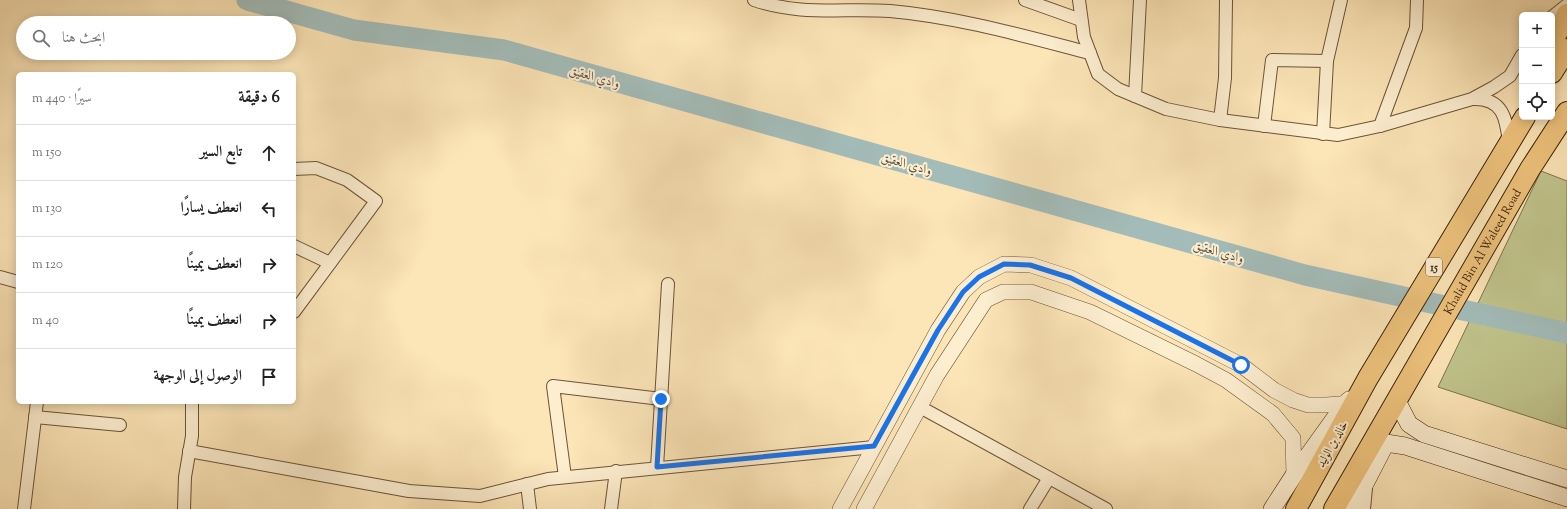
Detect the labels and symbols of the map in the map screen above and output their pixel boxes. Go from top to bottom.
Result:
water label: وادي العقيق [567,62,622,94]
water label: وادي العقيق [879,149,934,181]
street label: Khalid Bin Al Waleed Road [1440,186,1527,318]
water label: وادي العقيق [1191,237,1246,269]
road number: 15 [1426,258,1442,276]
route start [1232,356,1250,374]
route end [652,390,670,408]
street label: خالد بن الوليد [1313,418,1353,471]

